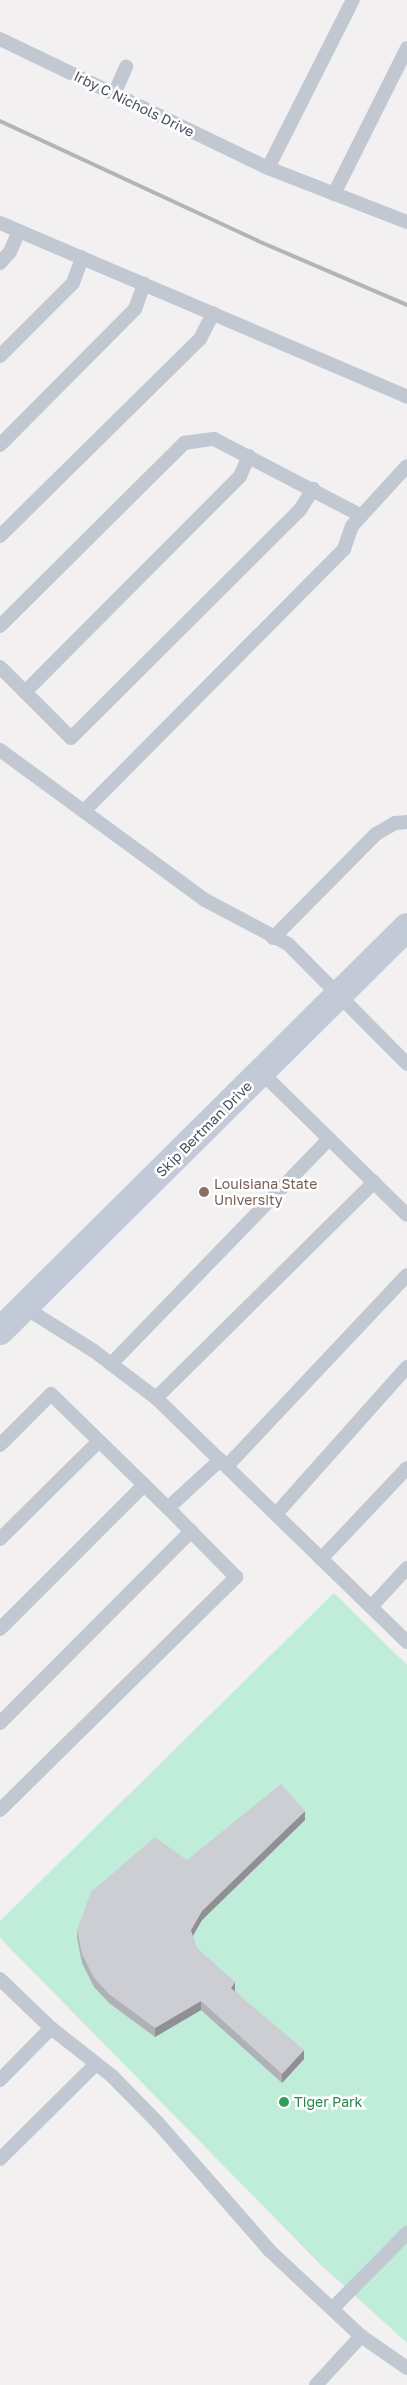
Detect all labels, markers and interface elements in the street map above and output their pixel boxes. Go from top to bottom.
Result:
street label: Irby C Nichols Drive [71,68,197,140]
street label: Skip Bertman Drive [153,1078,255,1180]
place label: Louisiana State University [214,1176,317,1208]
marker: Louisiana State University [198,1186,210,1198]
place label: Tiger Park [294,2094,362,2110]
marker: Tiger Park [278,2096,290,2108]

